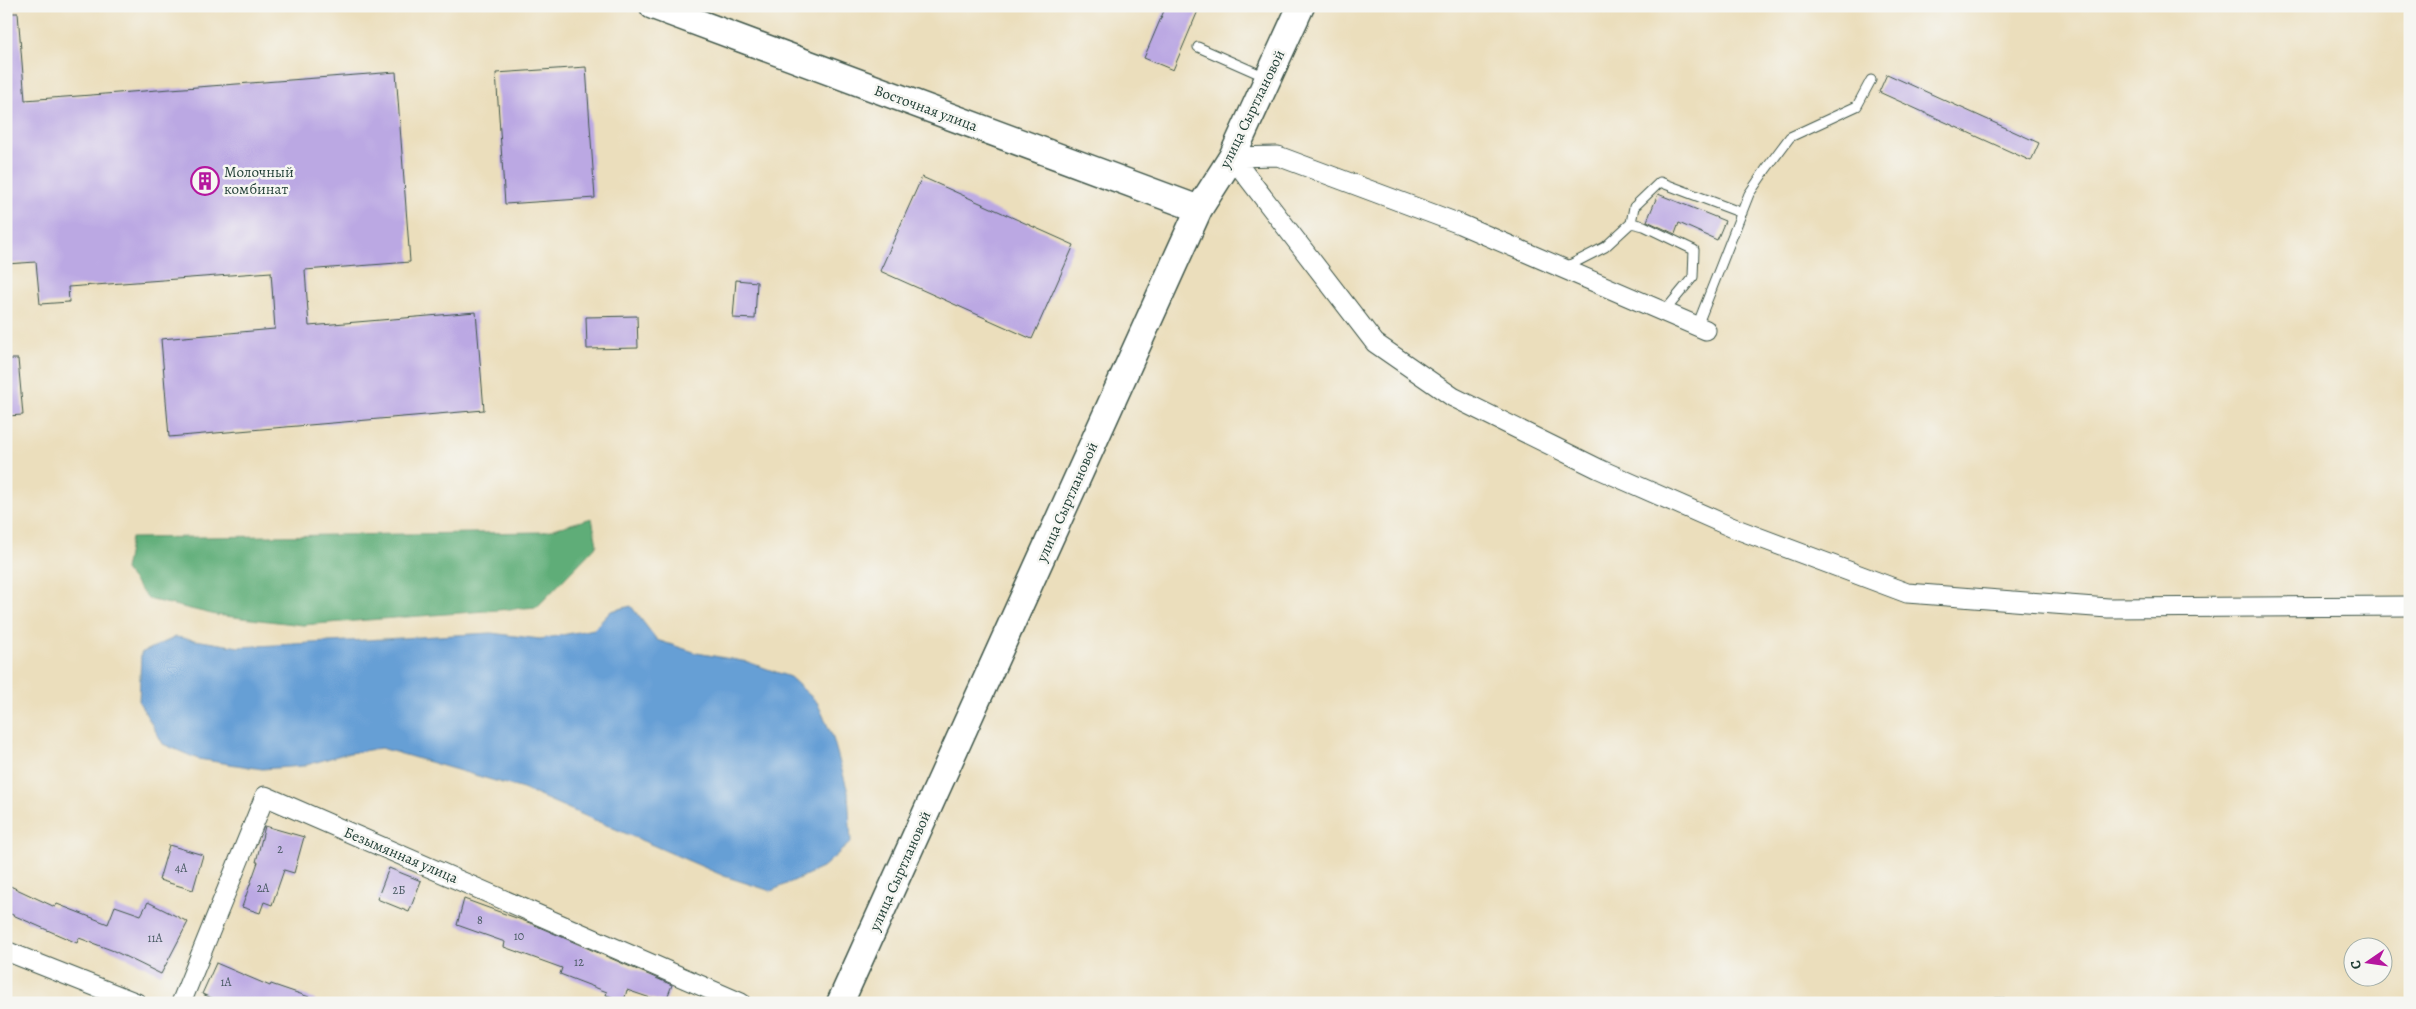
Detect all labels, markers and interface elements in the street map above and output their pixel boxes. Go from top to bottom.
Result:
street label: улица Сыртлановой [1214,46,1289,172]
street label: Восточная улица [872,80,980,136]
place label: Молочный комбинат [224,162,294,199]
building icon: Молочный комбинат [190,166,220,196]
street label: улица Сыртлановой [1031,439,1102,566]
street label: улица Сыртлановой [864,808,935,935]
street label: Безымянная улица [341,822,461,888]
house number: 2 [277,841,283,857]
house number: 4А [175,860,188,876]
house number: 2А [257,880,270,896]
house number: 2Б [393,882,405,898]
house number: 8 [477,912,483,928]
house number: 10 [514,928,524,944]
house number: 11А [147,930,164,946]
north arrow [2344,936,2394,986]
house number: 12 [574,954,584,970]
text: С [2346,958,2366,971]
house number: 1А [220,974,233,990]

